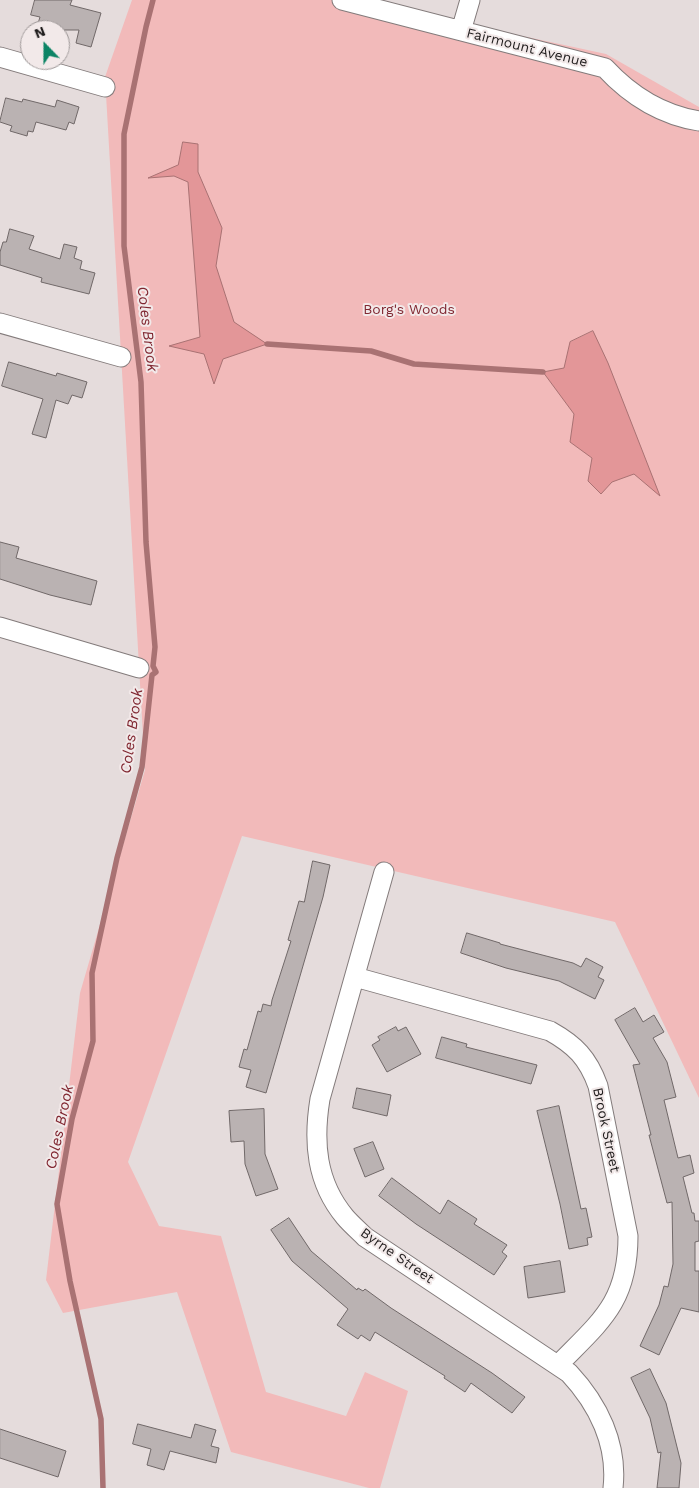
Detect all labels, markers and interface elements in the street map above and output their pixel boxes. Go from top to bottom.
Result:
north arrow [20,20,70,70]
text: N [32,23,48,41]
street label: Fairmount Avenue [465,25,589,71]
water label: Coles Brook [133,285,161,373]
park label: Borg's Woods [363,302,455,318]
water label: Coles Brook [117,687,147,775]
water label: Coles Brook [42,1083,78,1171]
street label: Brook Street [589,1086,623,1174]
street label: Byrne Street [357,1225,437,1287]

